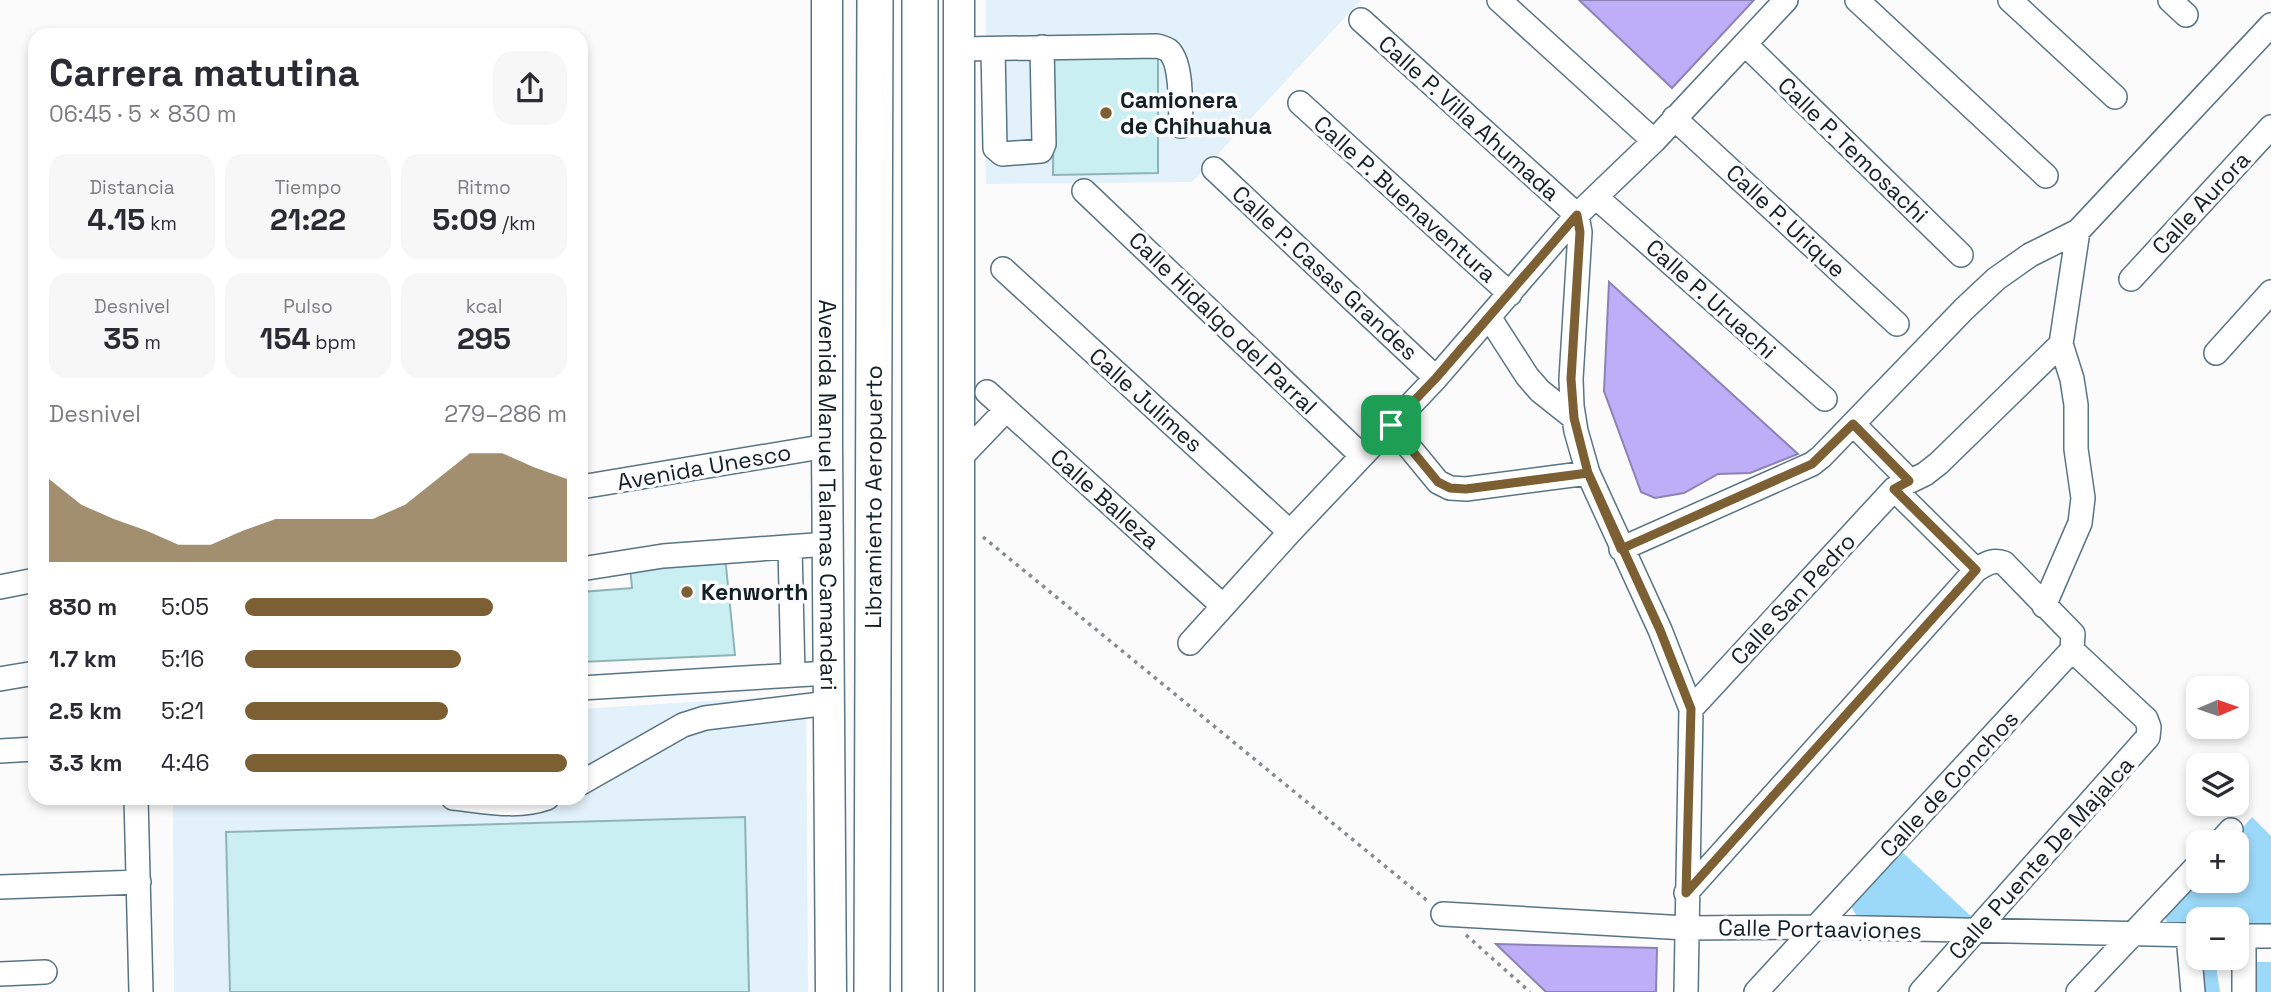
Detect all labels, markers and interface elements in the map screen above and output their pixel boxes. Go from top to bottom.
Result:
street label: Calle P. Villa Ahumada [1372,29,1566,207]
text: Carrera matutina [49,49,360,97]
button: share [493,51,567,125]
street label: Calle P. Temosachi [1771,71,1935,229]
place label: Camionera de Chihuahua [1120,85,1272,141]
text: 06:45 · 5 × 830 m [49,99,236,129]
marker: Camionera de Chihuahua [1098,105,1114,121]
street label: Calle P. Buenaventura [1307,109,1503,289]
street label: Calle Aurora [2145,145,2257,261]
street label: Calle P. Urique [1720,158,1852,284]
text: Distancia [89,175,175,200]
text: Tiempo [274,175,342,200]
text: Ritmo [457,175,511,200]
street label: Calle P. Casas Grandes [1226,179,1424,367]
text: 4.15 [87,200,145,239]
text: 21:22 [270,200,346,239]
text: 5:09 [432,200,497,239]
text: km [145,211,177,236]
text: /km [497,211,536,236]
street label: Calle Hidalgo del Parral [1122,225,1324,421]
street label: Calle P. Uruachi [1639,232,1783,366]
text: Desnivel [94,294,170,319]
text: Pulso [283,294,333,319]
text: kcal [466,294,502,319]
street label: Avenida Manuel Talamas Camandari [812,299,844,691]
text: 35 [103,319,140,358]
text: 154 [260,319,310,358]
text: 295 [457,319,511,358]
text: m [140,330,161,355]
text: bpm [310,330,356,355]
street label: Calle Julimes [1083,341,1209,459]
street label: Libramiento Aeropuerto [858,365,889,629]
pin [1361,395,1421,455]
text: Desnivel [49,399,141,429]
text: 279–286 m [444,399,567,429]
icon: arrive [1372,406,1410,444]
street label: Avenida Unesco [615,437,793,497]
street label: Calle Balleza [1044,442,1166,556]
street label: Calle San Pedro [1724,526,1862,672]
place label: Kenworth [701,577,808,607]
marker: Kenworth [679,584,695,600]
text: 830 m [49,592,117,622]
text: 5:05 [161,592,209,622]
text: 1.7 km [49,644,117,674]
text: 5:16 [161,644,204,674]
north arrow [2186,676,2249,738]
map controls [2186,676,2249,970]
text: 2.5 km [49,696,122,726]
text: 5:21 [161,696,204,726]
street label: Calle de Conchos [1873,704,2025,864]
text: 3.3 km [49,748,122,778]
text: 4:46 [161,748,210,778]
street label: Calle Puente De Majalca [1942,750,2140,966]
button: layers [2186,753,2249,816]
button: + [2186,830,2249,893]
button: − [2186,907,2249,970]
street label: Calle Portaaviones [1718,912,1922,946]

